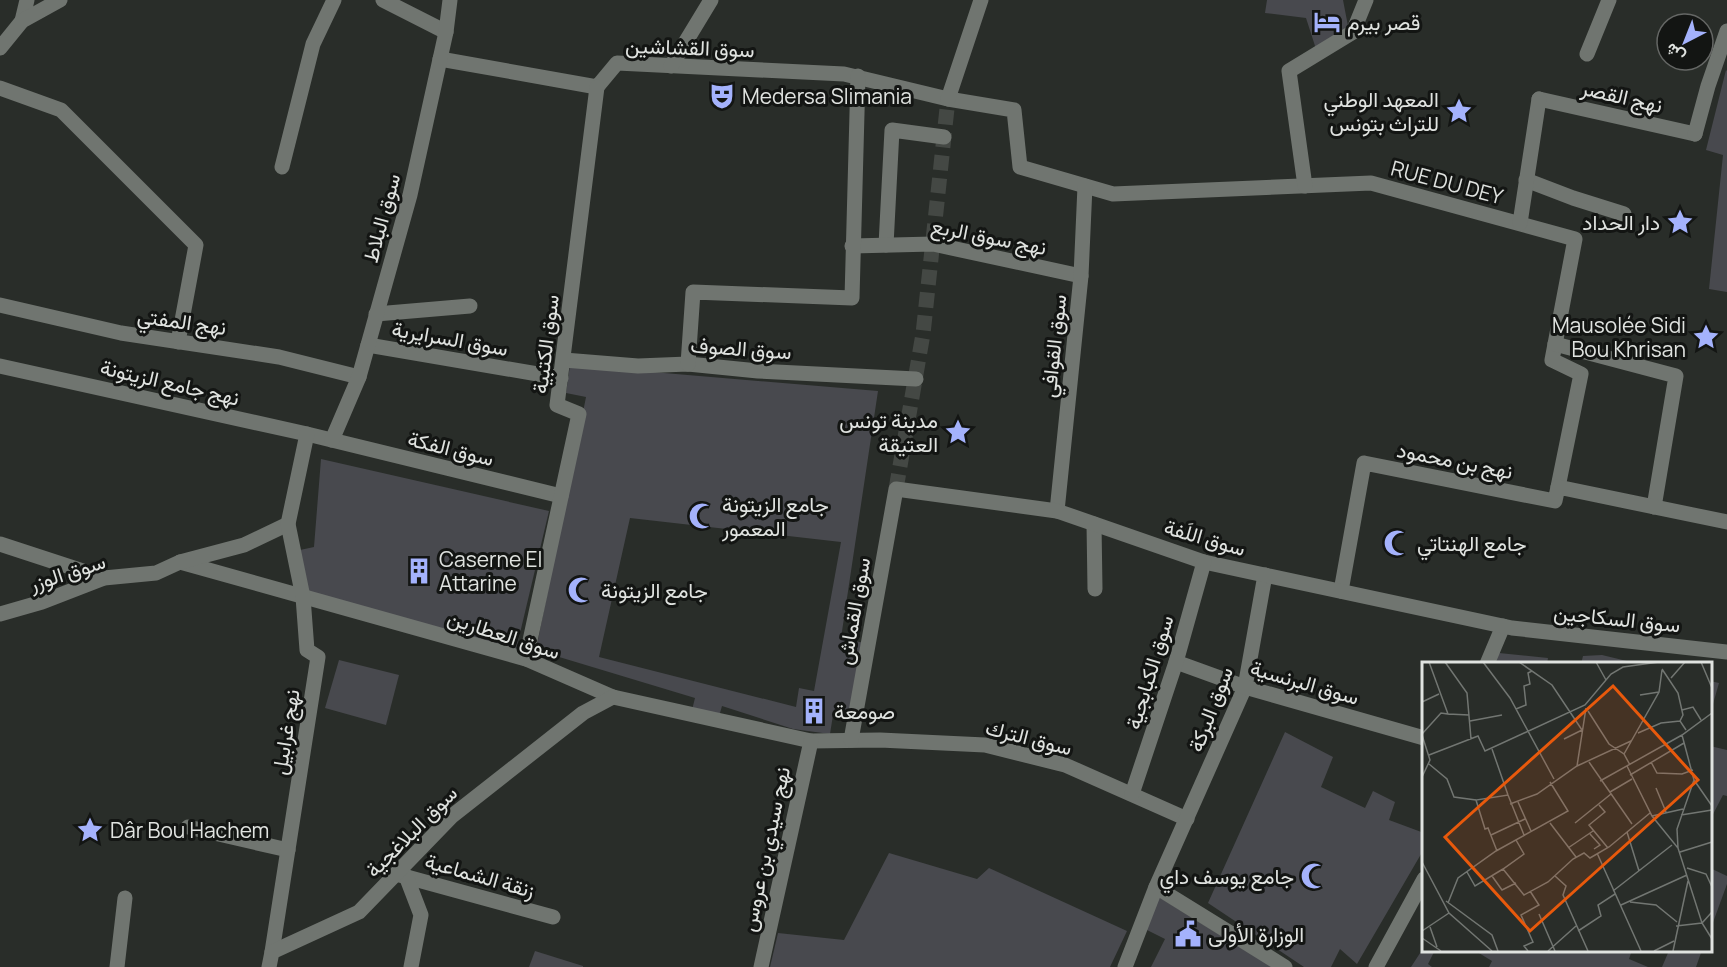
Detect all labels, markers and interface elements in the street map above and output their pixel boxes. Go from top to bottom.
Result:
hotel icon: قصر بيرم [1312,7,1342,37]
place label: قصر بيرم [1347,8,1420,37]
north arrow [1655,12,1715,72]
street label: سوق القشاشين [625,31,755,63]
text: ش [1660,39,1689,68]
street label: نهج القصر [1577,73,1665,120]
theatre icon: Medersa Slimania [707,81,737,111]
place label: Medersa Slimania [742,82,912,110]
place label: المعهد الوطني للتراث بتونس [1324,85,1439,137]
place icon: المعهد الوطني للتراث بتونس [1444,96,1474,126]
street label: RUE DU DEY [1388,154,1506,210]
street label: سوق البلاط [356,170,406,266]
place icon: دار الحداد [1665,207,1695,237]
place label: دار الحداد [1582,208,1660,236]
street label: نهج سوق الربع [929,211,1049,262]
street label: سوق الكتبية [525,293,565,395]
street label: سوق القوافي [1034,293,1076,399]
street label: نهج المفتي [135,301,228,345]
place label: Mausolée Sidi Bou Khrisan [1552,311,1686,363]
street label: سوق السرايرية [390,314,510,362]
place icon: Mausolée Sidi Bou Khrisan [1691,322,1721,352]
street label: سوق الصوف [690,331,792,365]
street label: نهج جامع الزيتونة [97,352,242,413]
place label: مدينة تونس العتيقة [839,406,938,458]
place icon: مدينة تونس العتيقة [943,417,973,447]
street label: سوق الفكة [405,424,497,472]
street label: نهج بن محمود [1394,435,1515,486]
place label: جامع الزيتونة المعمور [721,490,829,542]
mosque icon: جامع الزيتونة المعمور [687,501,717,531]
street label: سوق اللَفة [1161,512,1249,562]
mosque icon: جامع الهنتاتي [1382,528,1412,558]
place label: جامع الهنتاتي [1417,529,1527,561]
place label: Caserne El Attarine [439,545,542,597]
street label: سوق الوزر [24,546,109,598]
street label: سوق القماش [830,555,876,667]
building icon: Caserne El Attarine [404,556,434,586]
mosque icon: جامع الزيتونة [566,575,596,605]
place label: جامع الزيتونة [601,576,708,605]
street label: سوق السكاجين [1552,597,1682,639]
street label: سوق العطارين [444,603,564,665]
street label: سوق الكبابجية [1118,611,1180,733]
street label: سوق البرنسية [1247,653,1363,711]
street label: سوق البركة [1181,662,1239,756]
inset map [1422,662,1712,952]
street label: نهج غرابيل [264,687,307,777]
building icon: صومعة [799,696,829,726]
place label: صومعة [834,697,895,725]
street label: سوق الترك [983,713,1075,761]
street label: نهج سيدي بن عروس [734,764,800,935]
street label: سوق البلاغجية [359,779,463,883]
place icon: Dâr Bou Hachem [75,815,105,845]
place label: Dâr Bou Hachem [110,816,269,844]
street label: زنقة الشماعية [422,846,538,904]
mosque icon: جامع يوسف داي [1299,861,1329,891]
place label: جامع يوسف داي [1159,862,1294,894]
public building icon: الوزارة الأولى [1173,919,1203,949]
place label: الوزارة الأولى [1208,920,1304,948]

